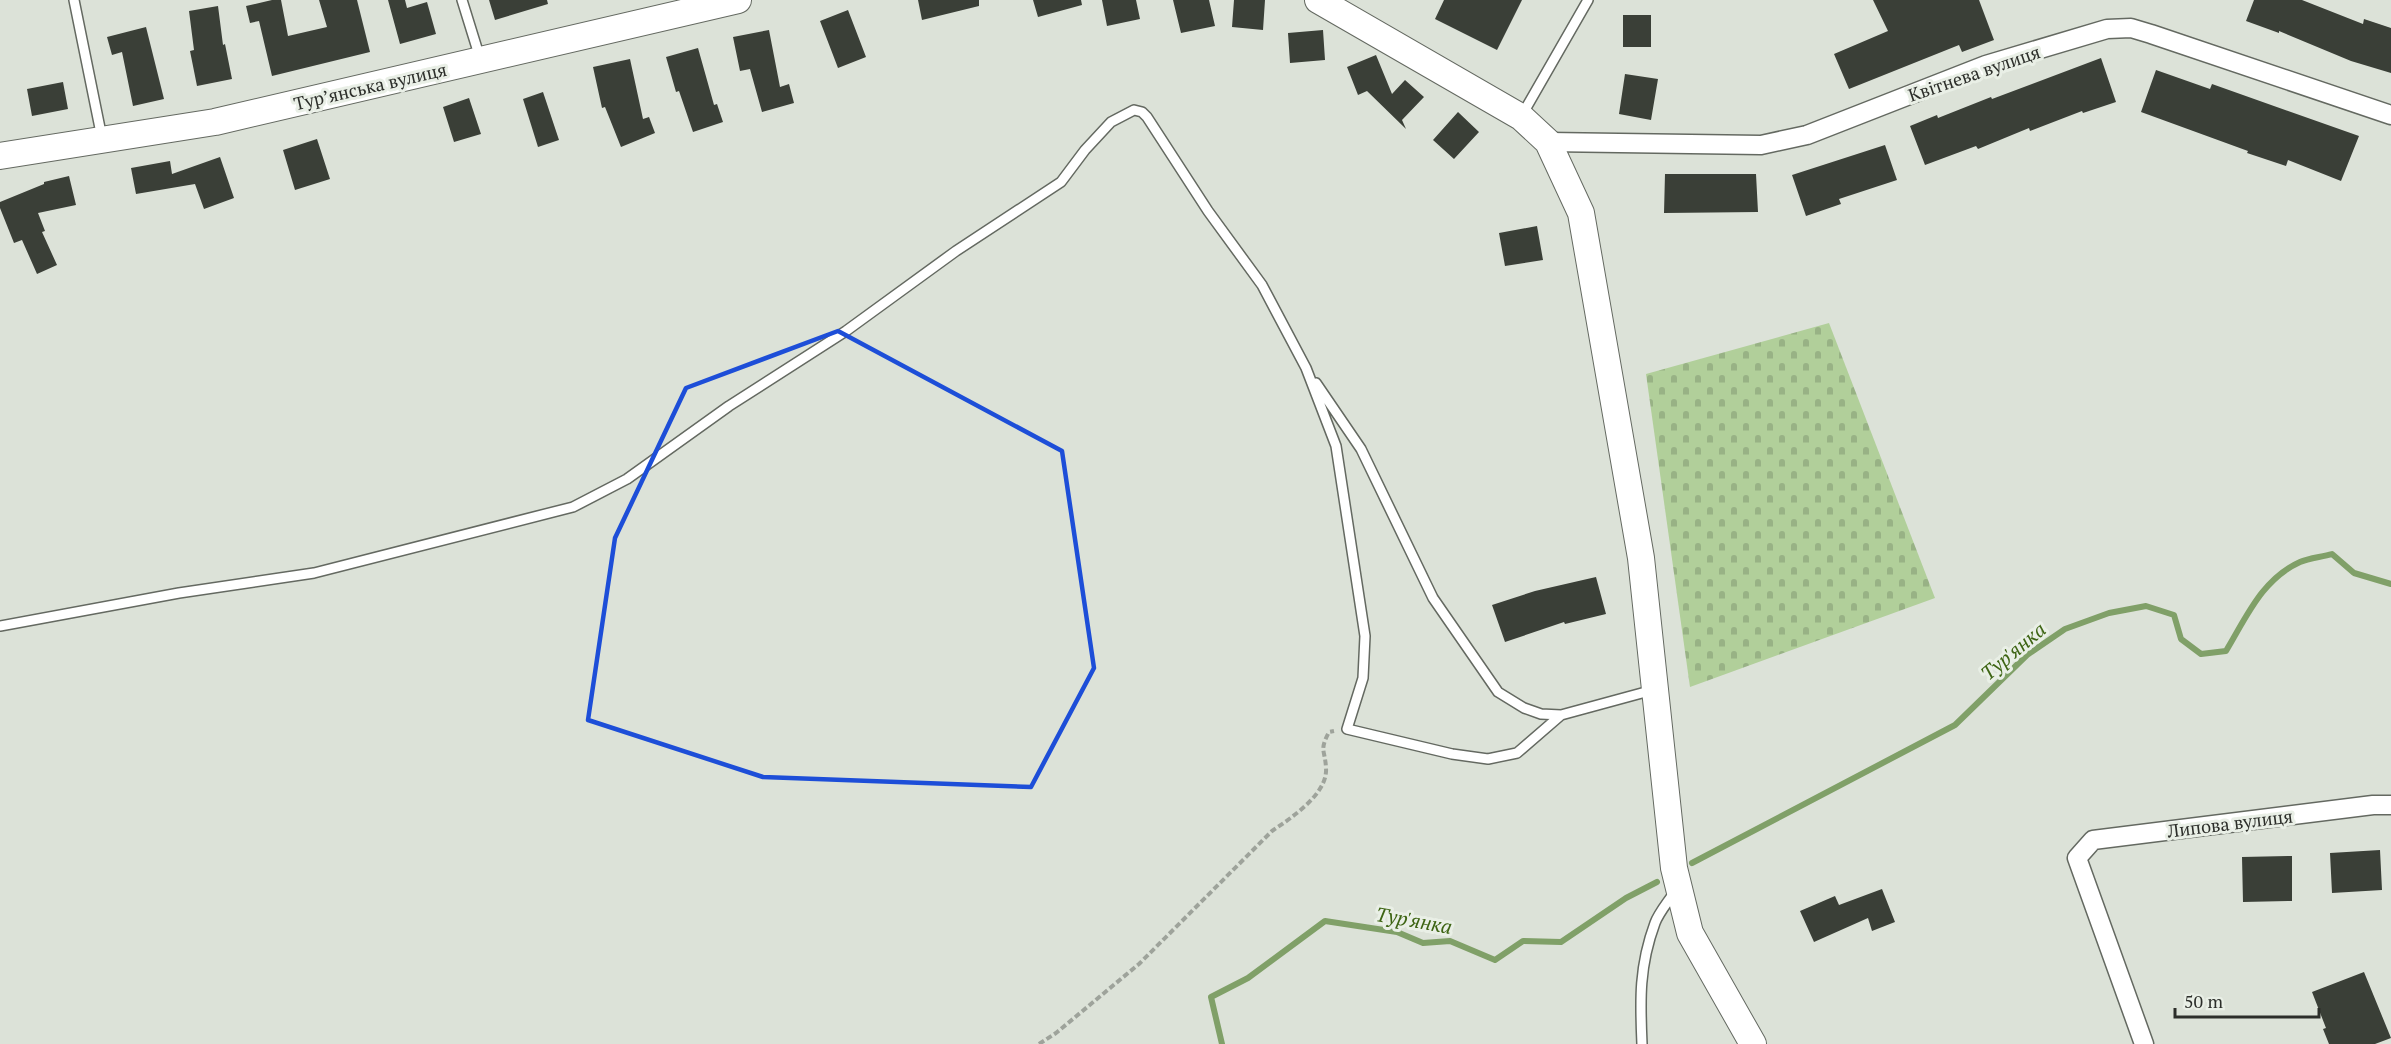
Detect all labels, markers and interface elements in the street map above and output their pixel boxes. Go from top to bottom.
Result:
street label: Квітнева вулиця [1905,39,2043,107]
street label: Турʼянська вулиця [291,57,449,115]
water label: Тур'янка [1975,616,2051,686]
street label: Липова вулиця [2165,803,2294,843]
water label: Тур'янка [1374,900,1454,940]
scale bar [2175,981,2319,1019]
text: 50 m [2184,989,2224,1013]

